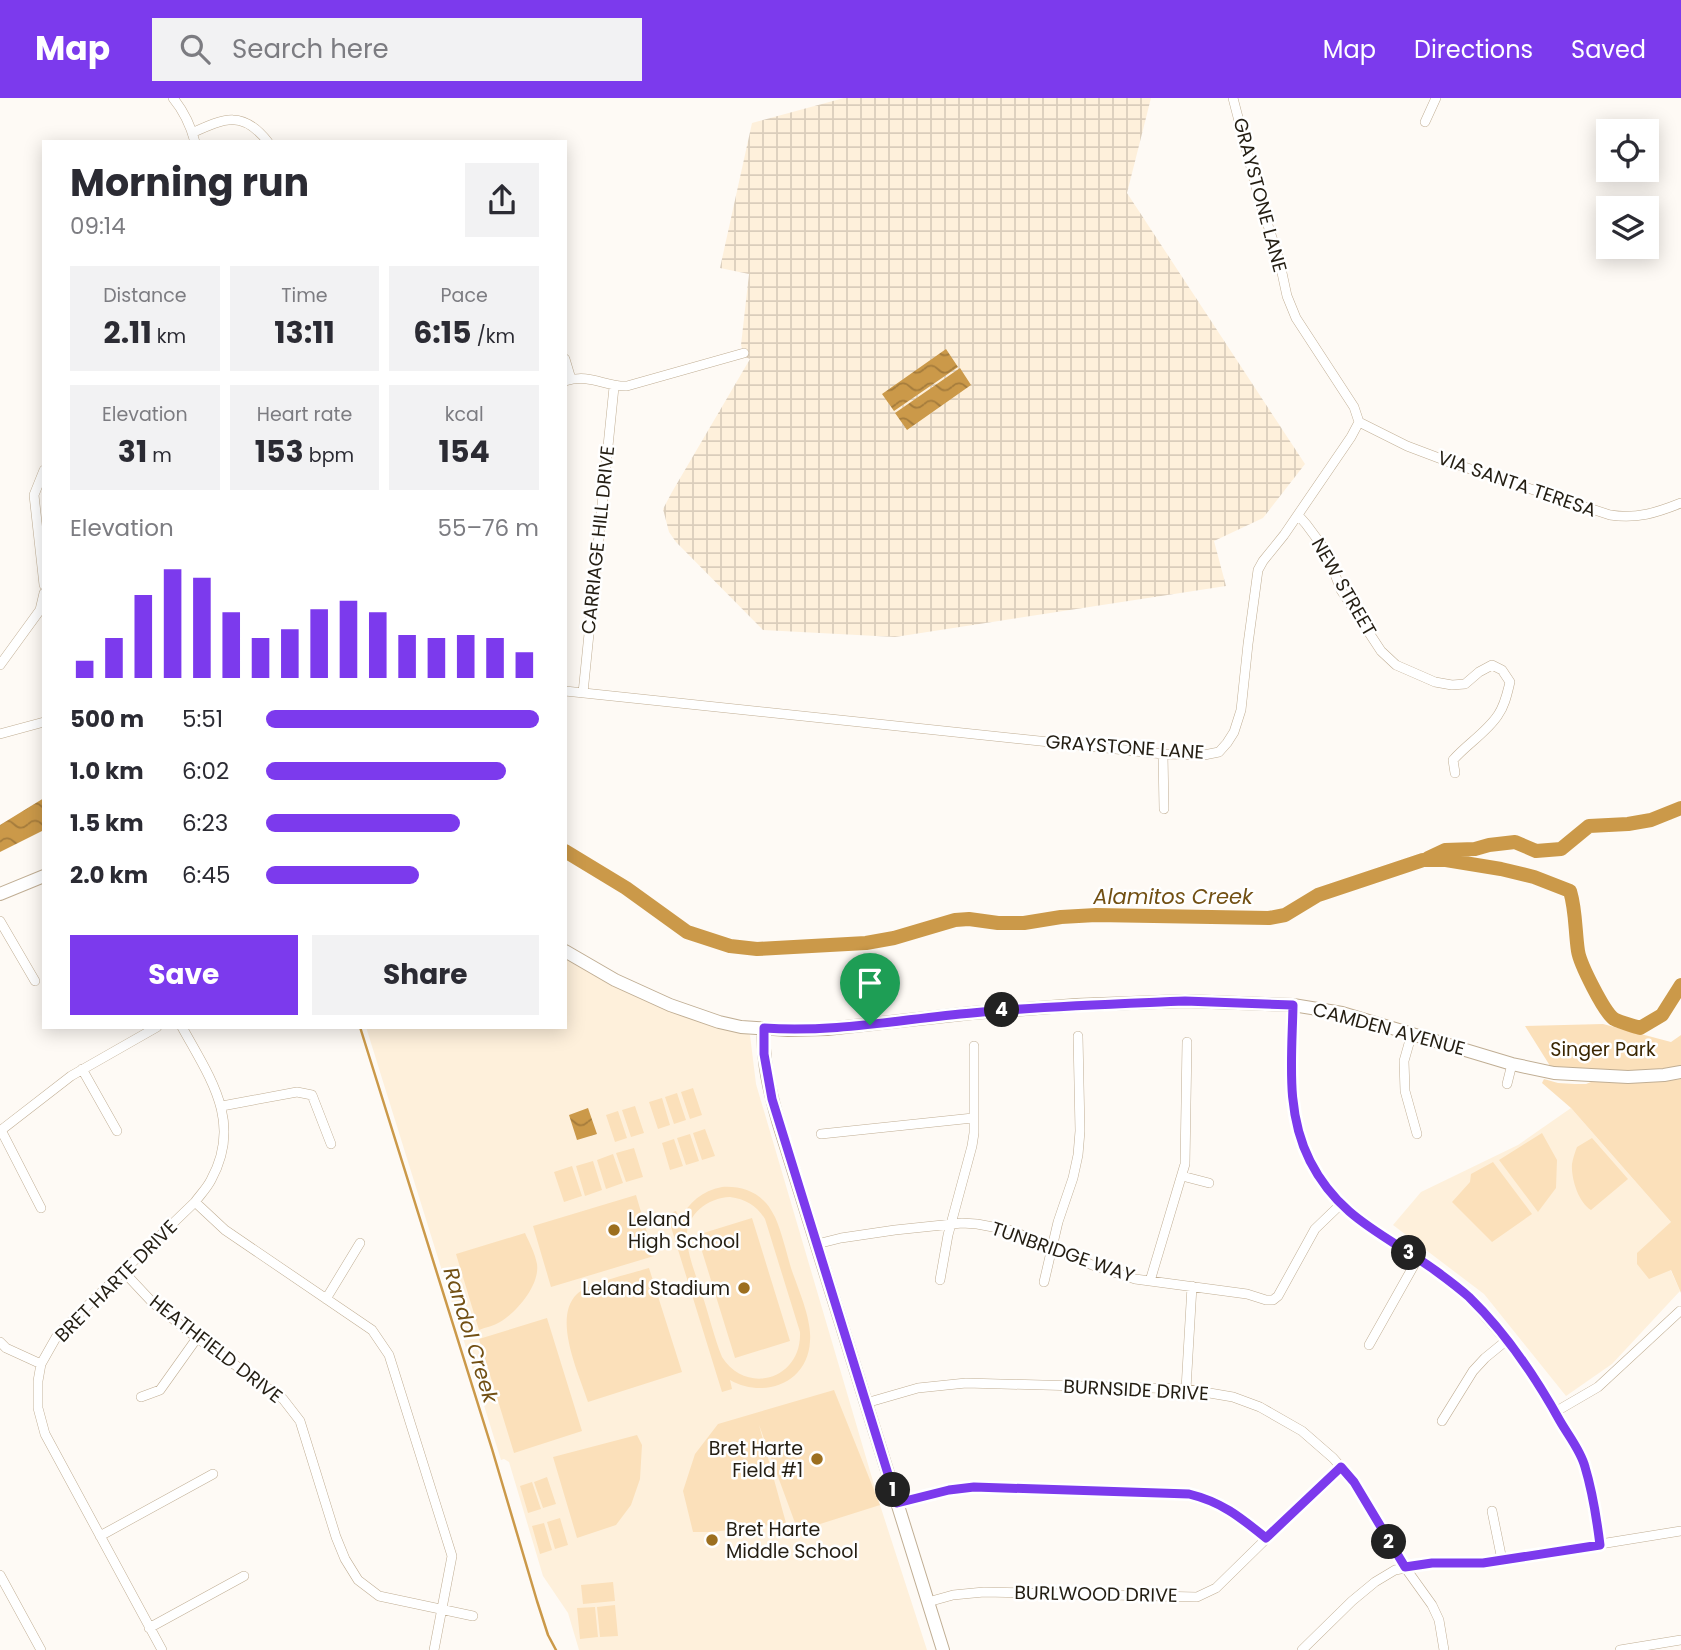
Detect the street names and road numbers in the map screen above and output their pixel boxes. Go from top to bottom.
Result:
street label: GRAYSTONE LANE [1226,115,1294,275]
street label: CARRIAGE HILL DRIVE [575,444,621,636]
street label: VIA SANTA TERESA [1434,444,1600,524]
street label: NEW STREET [1305,533,1383,641]
street label: GRAYSTONE LANE [1045,728,1205,766]
street label: CAMDEN AVENUE [1310,996,1468,1062]
street label: BRET HARTE DRIVE [49,1214,183,1348]
street label: TUNBRIDGE WAY [988,1215,1138,1289]
street label: HEATHFIELD DRIVE [144,1288,288,1410]
street label: BURNSIDE DRIVE [1063,1373,1209,1407]
street label: BURLWOOD DRIVE [1014,1579,1178,1609]

